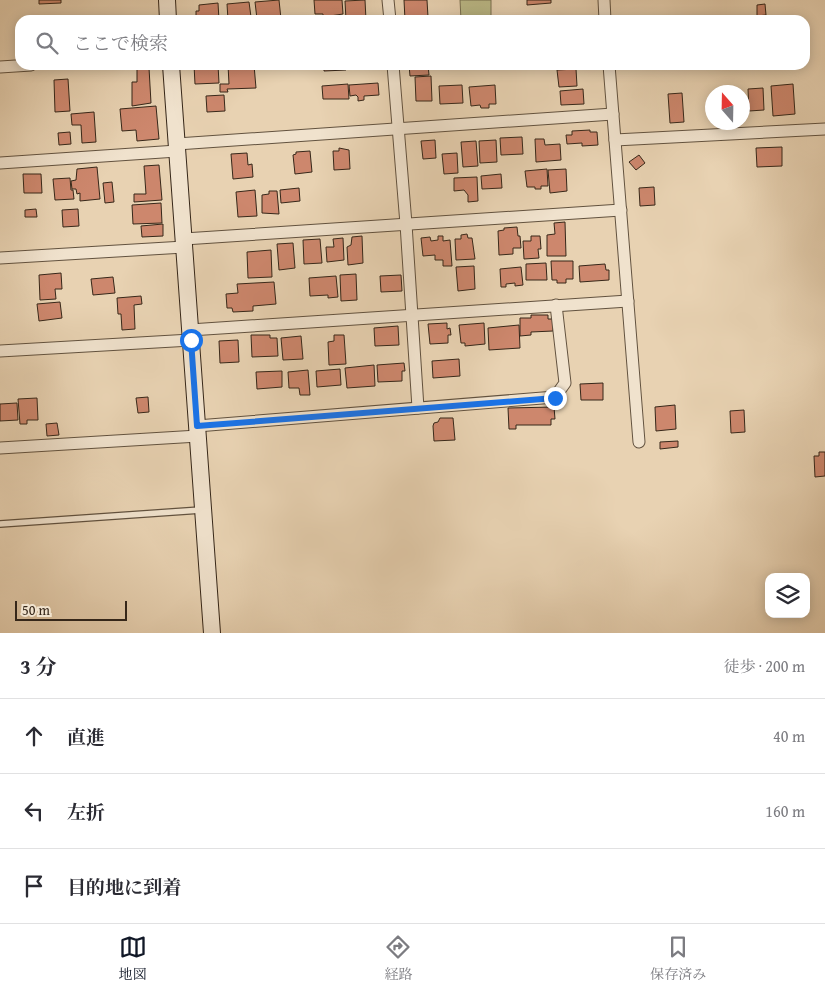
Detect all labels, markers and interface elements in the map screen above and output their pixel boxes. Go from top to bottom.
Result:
search box [15,15,810,70]
icon: search [33,29,61,57]
text: ここで検索 [73,29,168,57]
north arrow [705,85,750,130]
route start [180,329,203,352]
route end [544,387,567,410]
map controls [765,573,810,618]
button: layers [765,573,810,618]
scale bar [15,598,128,621]
text: 50 m [22,600,50,620]
text: 3 分 [20,651,57,682]
text: 徒歩 · 200 m [724,654,805,678]
icon: ahead [20,722,48,750]
text: 直進 [67,723,105,751]
text: 40 m [773,724,805,748]
icon: left [20,797,48,825]
text: 左折 [67,798,105,826]
text: 160 m [765,799,805,823]
icon: arrive [20,872,48,900]
text: 目的地に到着 [67,873,181,901]
tab: 地図 [119,933,147,984]
tab: 経路 [384,933,412,984]
tab: 保存済み [650,933,706,984]

